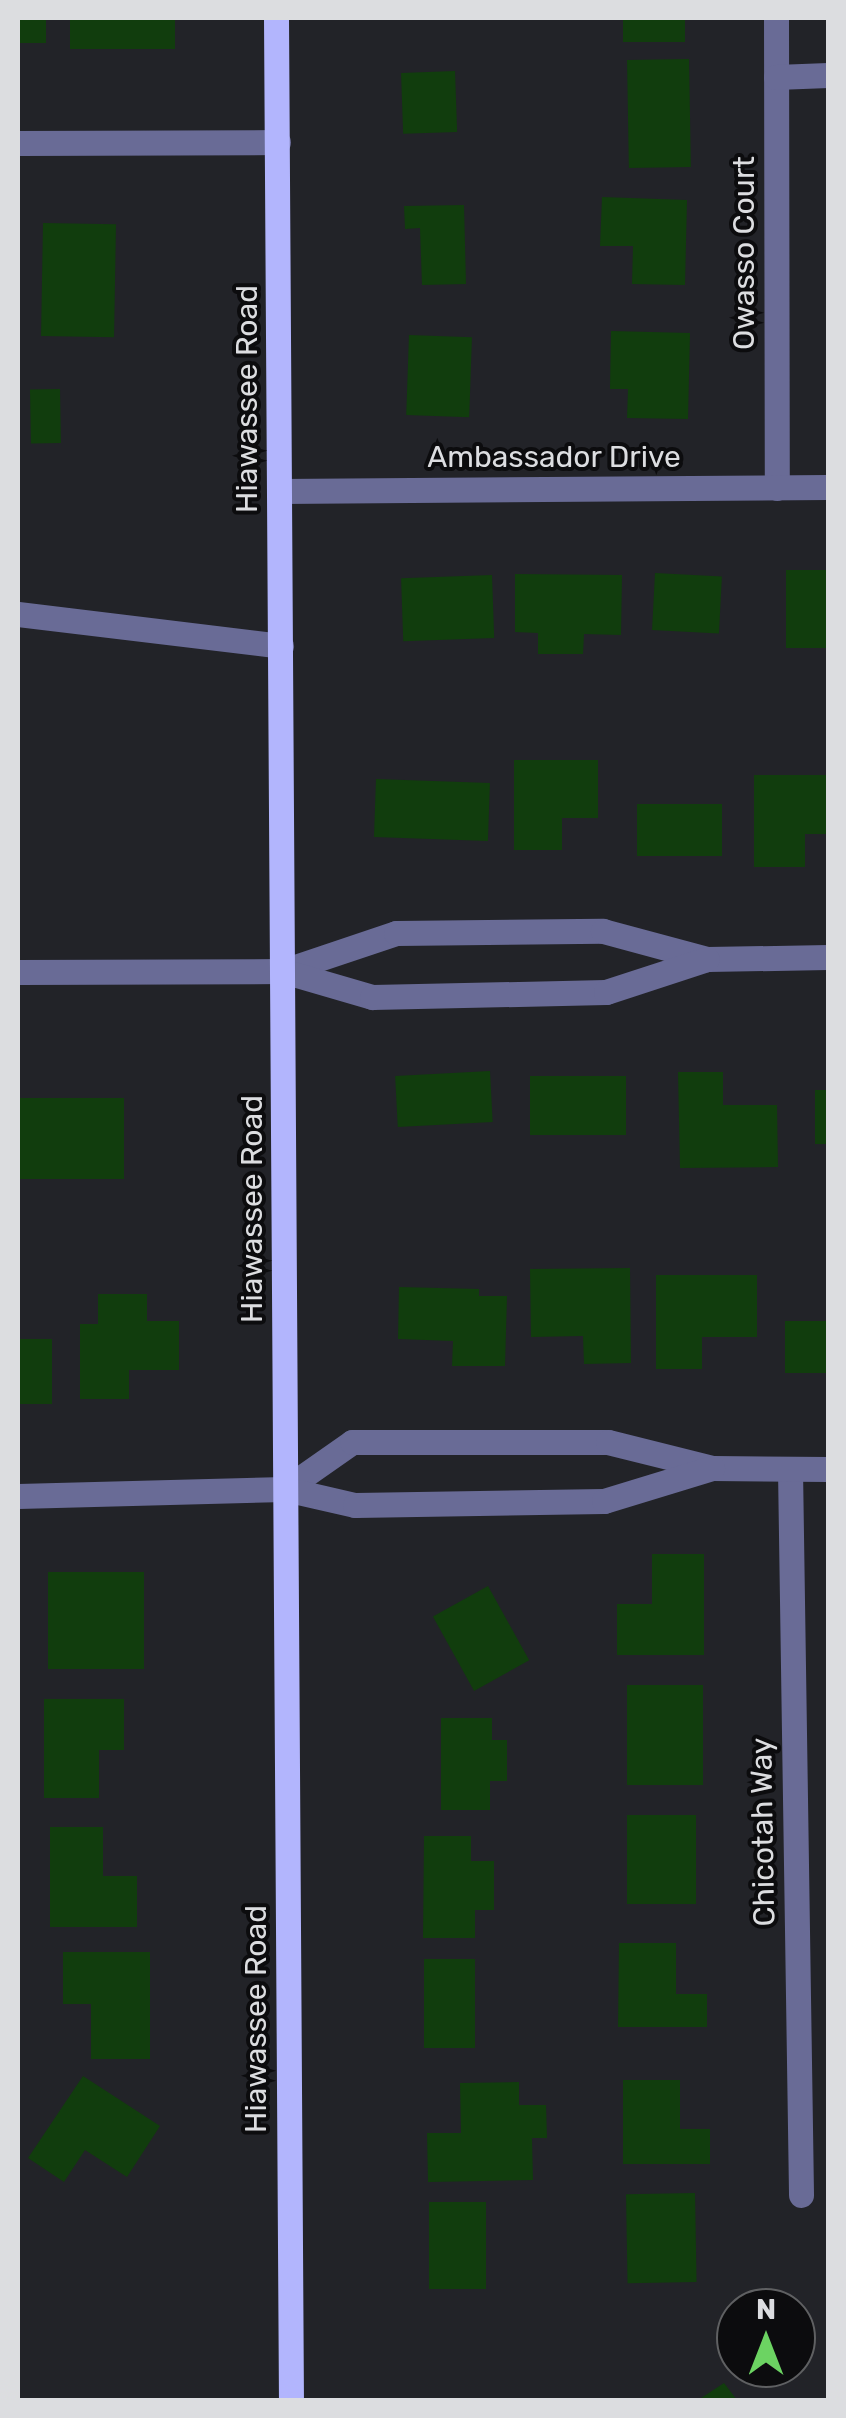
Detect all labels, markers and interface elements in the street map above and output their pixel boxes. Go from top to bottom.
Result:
street label: Owasso Court [726,156,762,350]
street label: Hiawassee Road [229,285,265,513]
street label: Ambassador Drive [427,439,681,475]
street label: Hiawassee Road [234,1095,270,1323]
street label: Chicotah Way [743,1737,783,1927]
street label: Hiawassee Road [238,1905,274,2133]
north arrow [716,2288,816,2388]
text: N [756,2293,776,2326]

